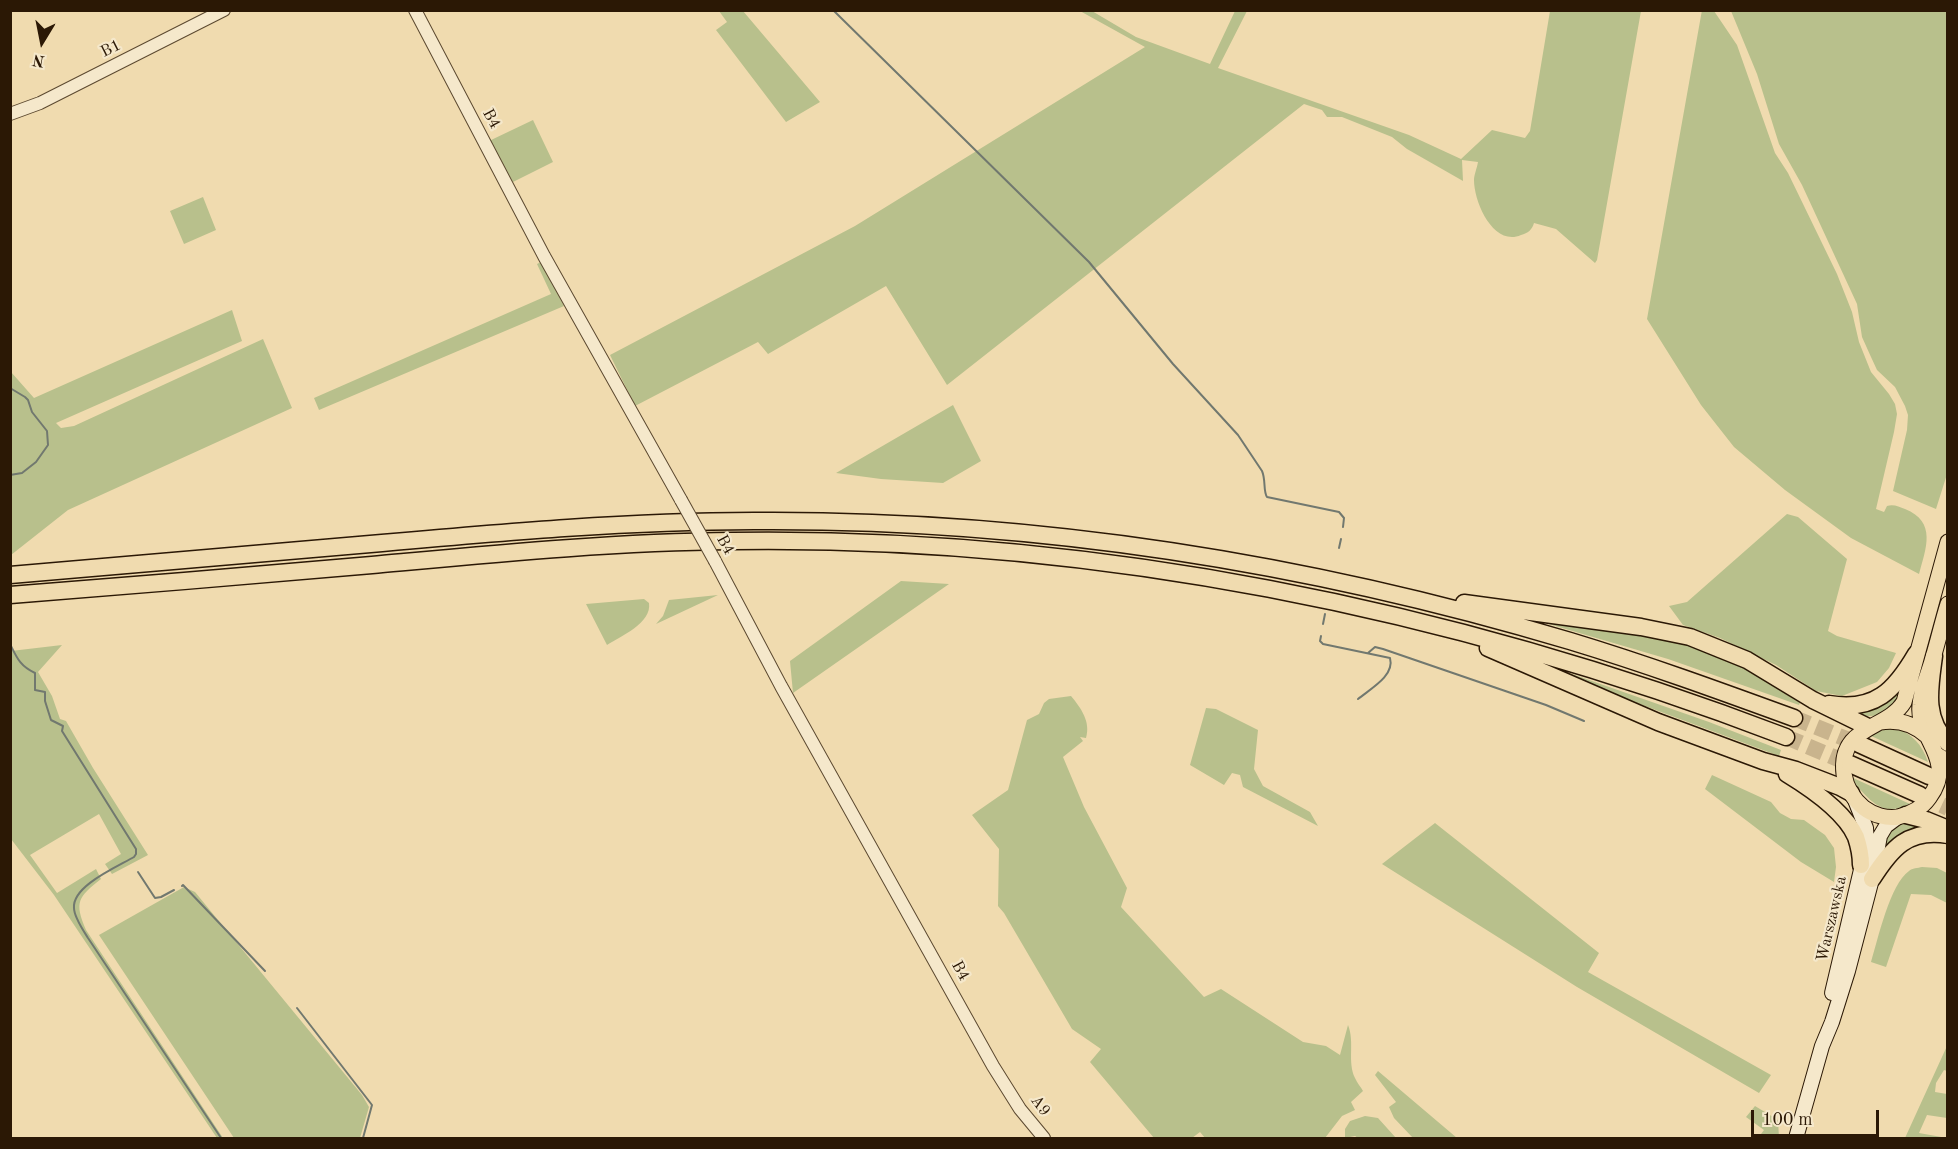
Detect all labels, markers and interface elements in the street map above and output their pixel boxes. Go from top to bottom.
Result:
north arrow [12,12,72,72]
street label: B1 [98,36,124,62]
text: N [31,51,46,69]
street label: B4 [478,105,504,133]
street label: B4 [712,531,738,559]
street label: Warszawska [1813,874,1851,964]
street label: B4 [947,957,973,985]
street label: A9 [1026,1092,1054,1120]
scale bar [1754,1098,1882,1136]
text: 100 m [1762,1111,1813,1129]

